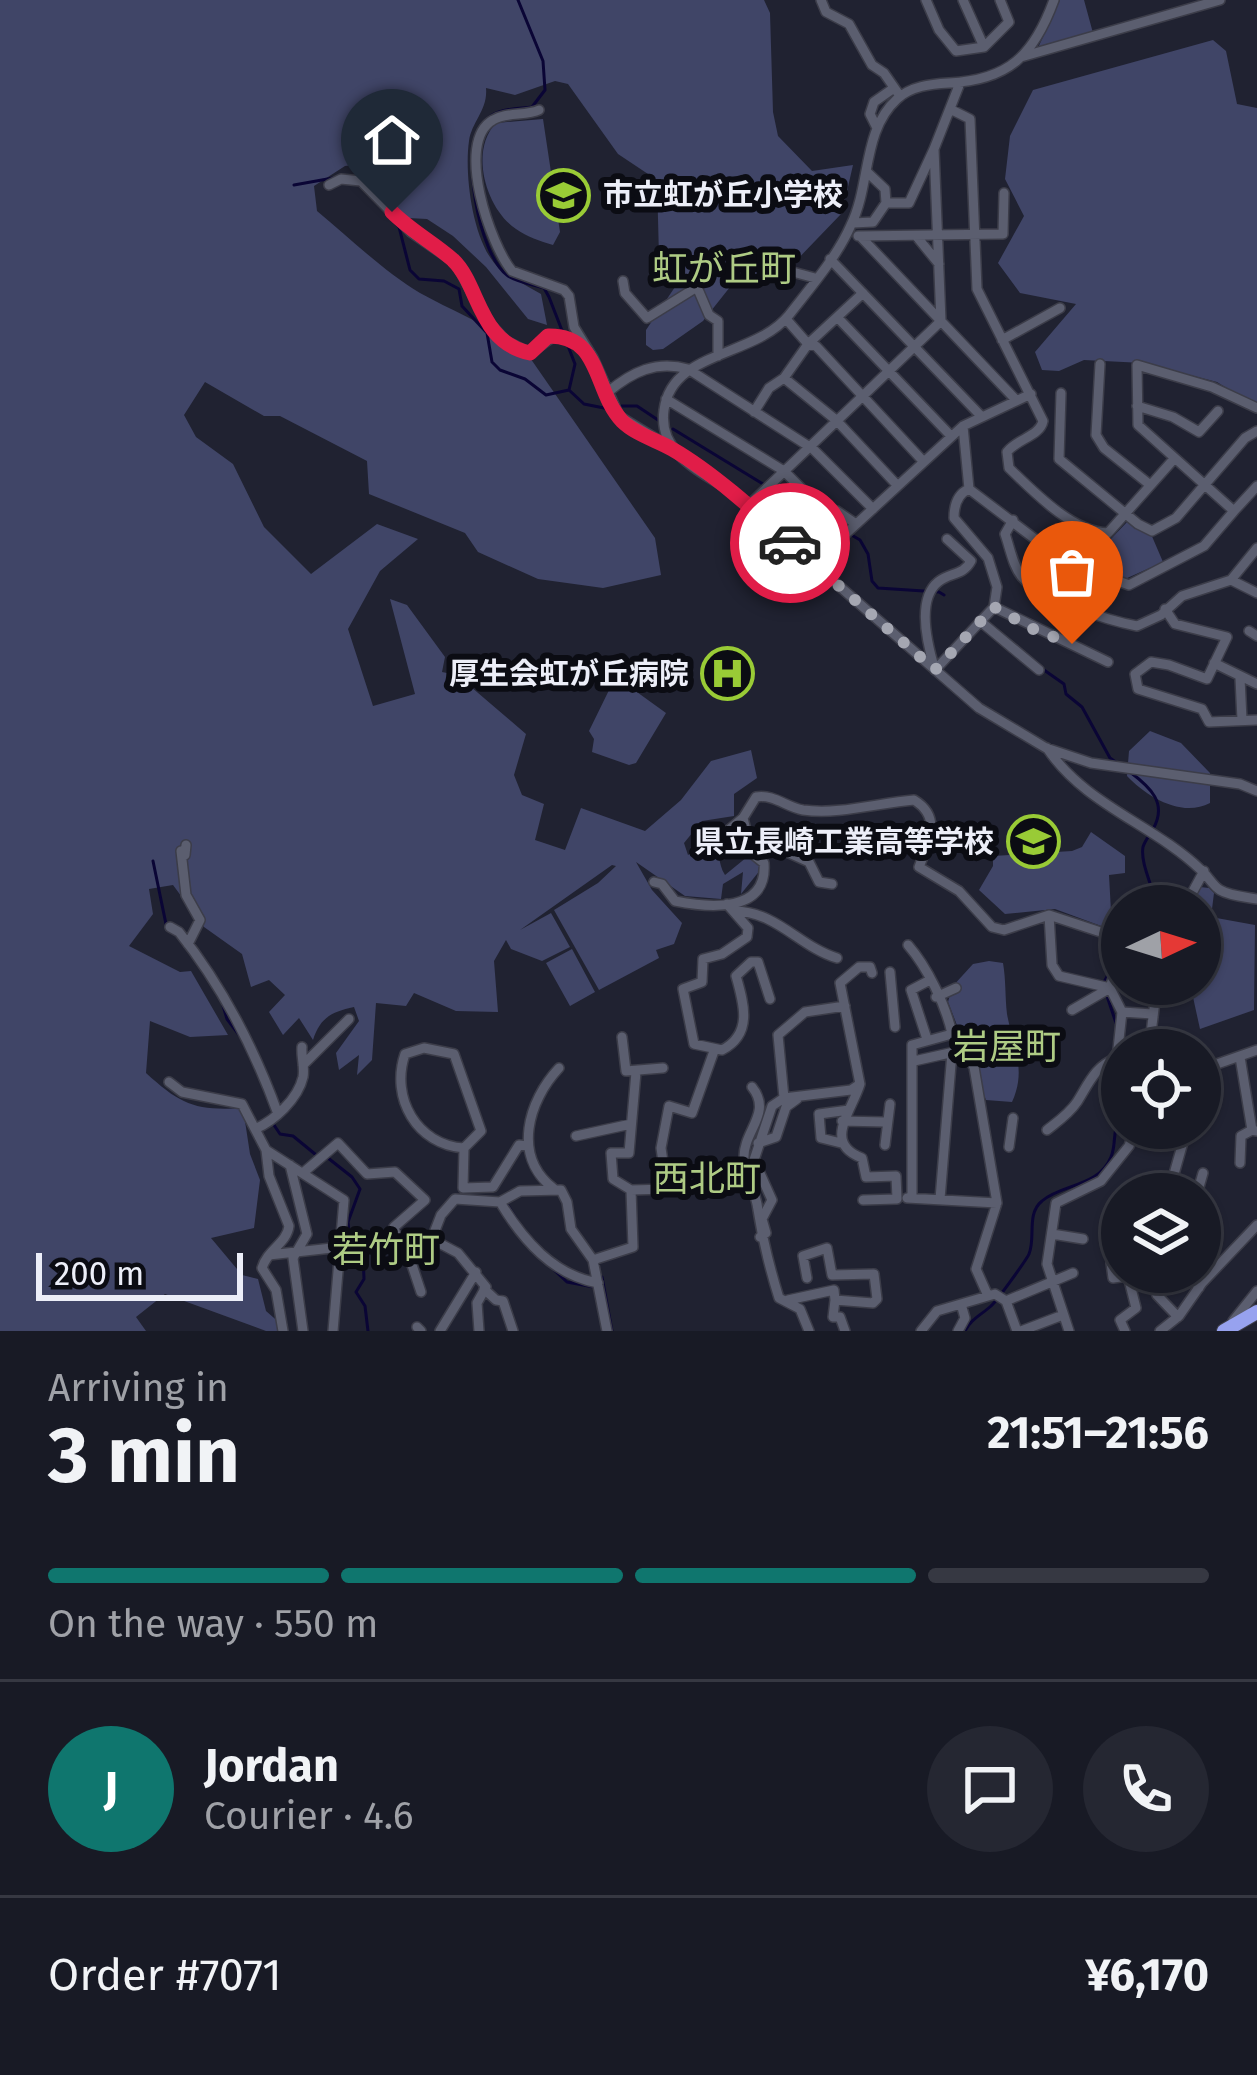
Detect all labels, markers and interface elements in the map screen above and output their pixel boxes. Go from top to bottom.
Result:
pin [341,89,443,212]
icon: home [359,107,425,173]
school or university icon: 市立虹が丘小学校 [536,167,592,223]
place label: 市立虹が丘小学校 [603,177,843,213]
district label: 虹が丘町 [652,247,796,291]
courier [730,483,850,603]
icon: car [757,510,823,576]
pin [1021,521,1123,644]
icon: bag [1039,539,1105,605]
hospital icon: 厚生会虹が丘病院 [700,646,756,702]
place label: 厚生会虹が丘病院 [449,656,689,692]
school or university icon: 県立長崎工業高等学校 [1005,814,1061,870]
place label: 県立長崎工業高等学校 [694,824,994,860]
north arrow [1101,885,1221,1005]
map controls [1101,885,1221,1293]
district label: 岩屋町 [953,1025,1061,1069]
button: locate [1101,1029,1221,1149]
district label: 西北町 [653,1157,761,1201]
button: layers [1101,1173,1221,1293]
district label: 若竹町 [332,1228,440,1272]
scale bar [36,1247,243,1300]
text: 200 m [54,1254,144,1294]
text: Arriving in [48,1365,229,1411]
text: 21:51–21:56 [987,1406,1209,1460]
text: 3 min [48,1409,240,1503]
text: On the way · 550 m [48,1601,378,1647]
button: chat [927,1726,1053,1852]
button: phone [1083,1726,1209,1852]
text: Jordan [204,1739,339,1793]
text: J [104,1762,118,1816]
text: Courier · 4.6 [204,1793,413,1839]
text: Order #7071 [48,1948,282,2002]
text: ¥6,170 [1085,1948,1209,2002]

